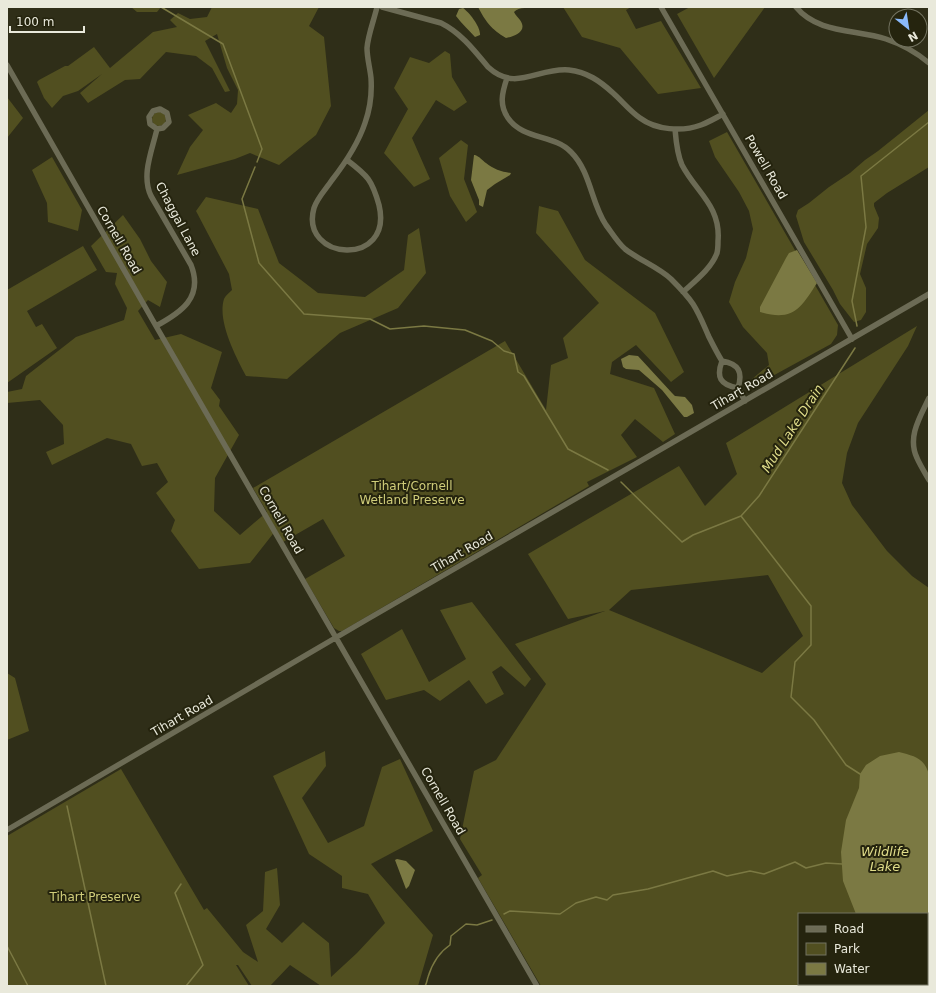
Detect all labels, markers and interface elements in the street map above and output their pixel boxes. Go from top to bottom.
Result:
scale bar [10,8,84,34]
north arrow [888,8,928,48]
text: 100 m [16,15,54,29]
text: N [906,28,920,44]
street label: Powell Road [742,132,790,202]
street label: Chaggal Lane [153,179,203,259]
street label: Cornell Road [94,204,144,276]
street label: Tihart Road [708,367,775,414]
water label: Mud Lake Drain [758,381,826,475]
park label: Tihart/Cornell Wetland Preserve [359,479,465,507]
street label: Cornell Road [256,484,306,556]
street label: Tihart Road [428,529,495,576]
street label: Tihart Road [148,693,215,740]
street label: Cornell Road [418,765,468,837]
water label: Wildlife Lake [861,844,909,874]
park label: Tihart Preserve [49,890,140,904]
legend [798,913,928,985]
text: Road [834,922,864,936]
text: Park [834,942,860,956]
text: Water [834,962,870,976]

